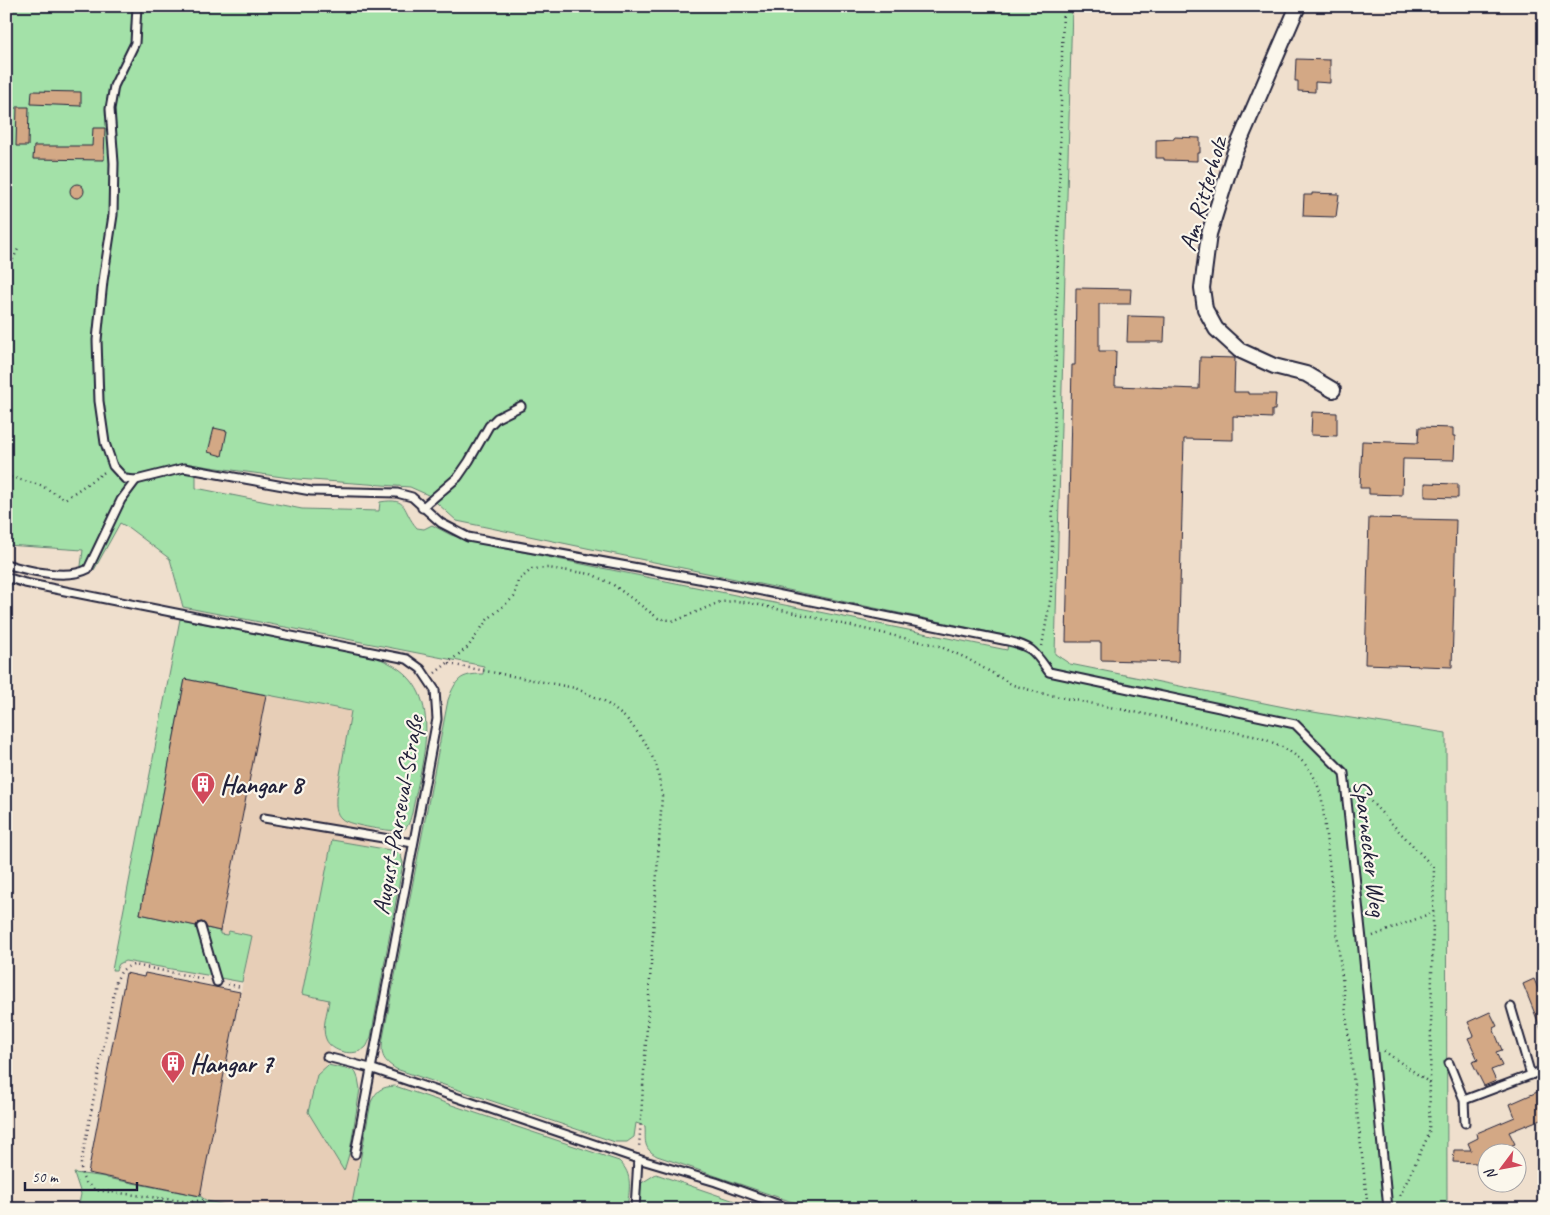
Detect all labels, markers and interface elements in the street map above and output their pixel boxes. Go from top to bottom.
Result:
street label: Am Ritterholz [1172,131,1235,255]
street label: August-Parseval-Straße [365,711,432,917]
place label: Hangar 8 [220,769,305,801]
building icon: Hangar 8 [190,771,216,805]
street label: Sparnecker Weg [1346,778,1394,919]
place label: Hangar 7 [190,1048,275,1080]
building icon: Hangar 7 [160,1050,186,1084]
north arrow [1478,1142,1528,1192]
scale bar [25,1160,138,1192]
text: N [1481,1164,1501,1183]
text: 50 m [32,1168,59,1187]

